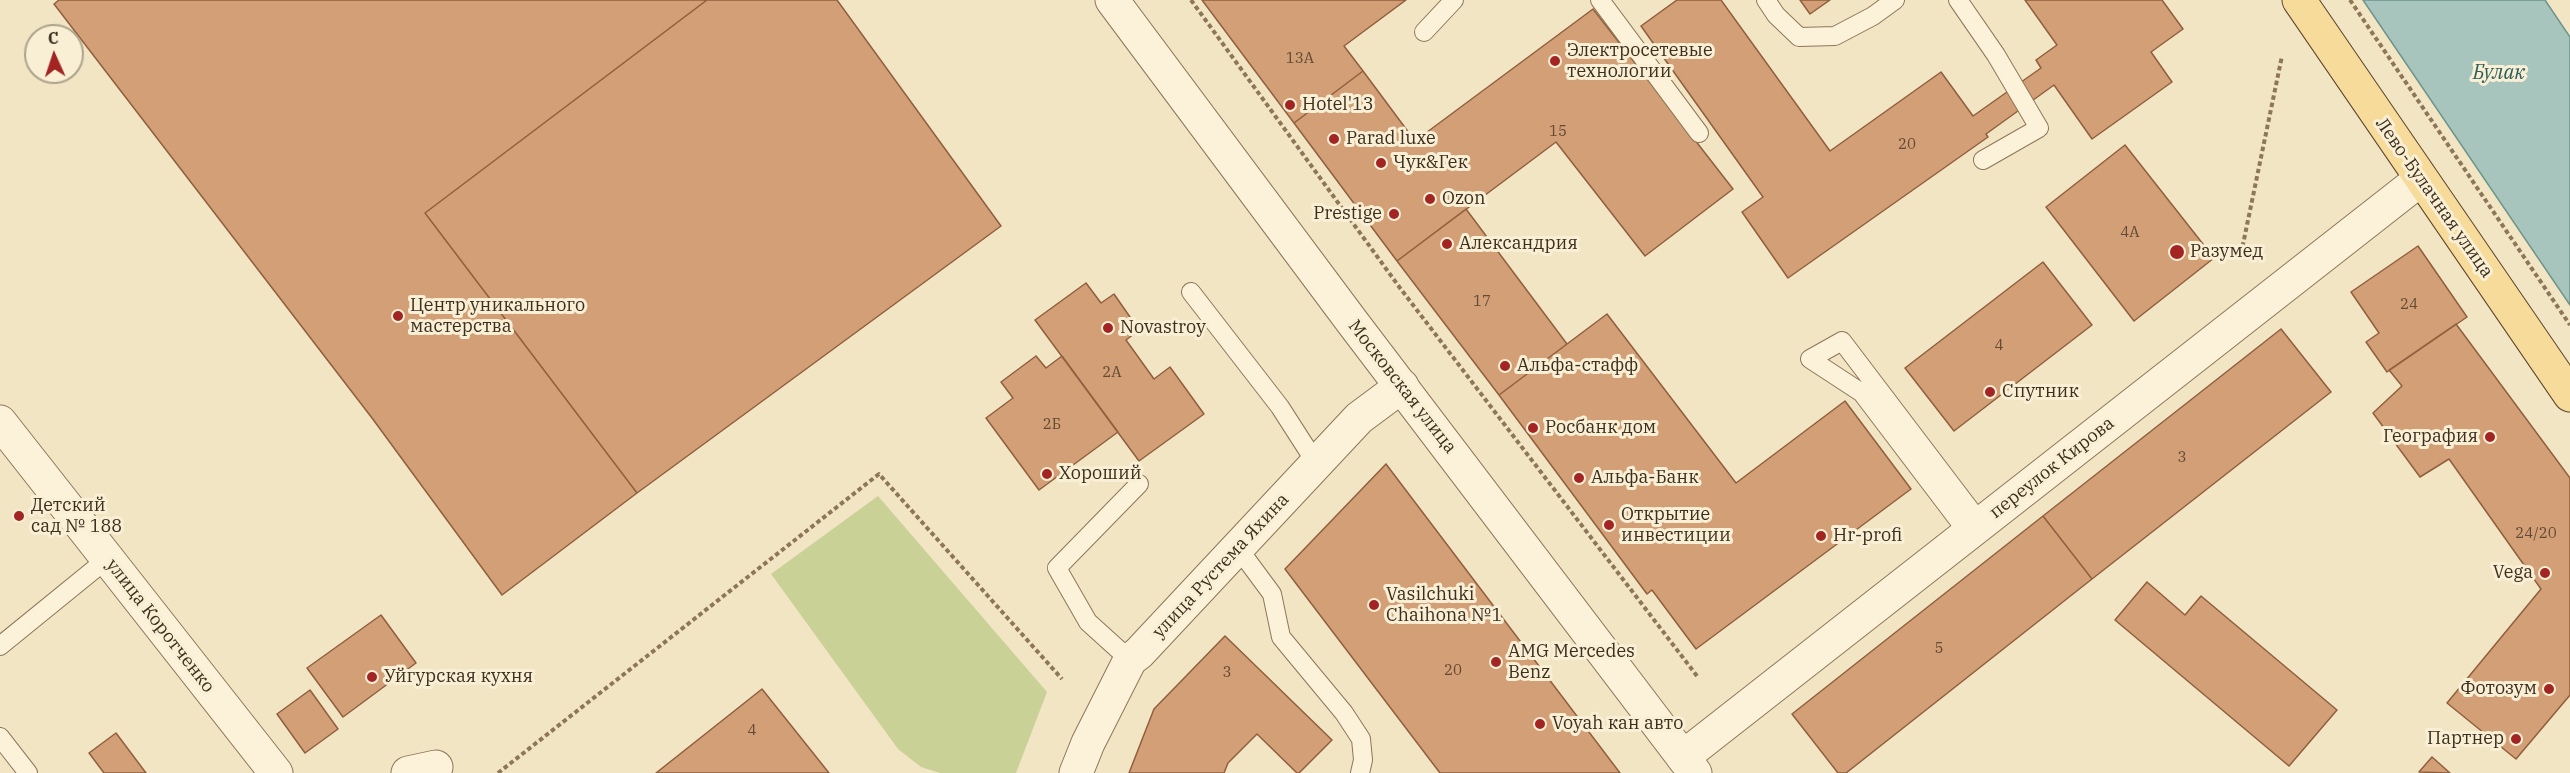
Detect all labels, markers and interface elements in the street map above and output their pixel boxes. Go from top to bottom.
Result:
north arrow [24,24,84,84]
text: С [47,28,59,48]
place label: Электросетевые технологии [1567,40,1713,82]
house number: 13А [1286,50,1314,68]
marker: Электросетевые технологии [1548,54,1562,68]
water label: Булак [2473,61,2525,85]
place label: Hotel'13 [1302,94,1374,116]
marker: Hotel'13 [1283,98,1297,112]
street label: Лево-Булачная улица [2371,114,2497,282]
house number: 15 [1549,123,1567,141]
place label: Parad luxe [1346,128,1436,150]
marker: Parad luxe [1327,132,1341,146]
house number: 20 [1898,136,1916,154]
place label: Чук&Гек [1393,152,1468,174]
marker: Чук&Гек [1374,156,1388,170]
place label: Ozon [1442,188,1486,210]
marker: Ozon [1423,192,1437,206]
place label: Prestige [1313,203,1382,225]
marker: Prestige [1387,207,1401,221]
house number: 4А [2120,224,2140,242]
place label: Александрия [1459,233,1578,255]
marker: Александрия [1440,237,1454,251]
place label: Разумед [2190,241,2263,263]
marker: Разумед [2168,243,2186,261]
house number: 17 [1473,293,1491,311]
place label: Центр уникального мастерства [410,295,585,338]
house number: 24 [2400,296,2418,314]
marker: Центр уникального мастерства [391,309,405,323]
street label: Московская улица [1343,316,1461,458]
place label: Novastroy [1120,317,1206,339]
marker: Novastroy [1101,321,1115,335]
house number: 4 [1995,337,2003,355]
place label: Альфа-стафф [1517,355,1638,377]
marker: Альфа-стафф [1498,359,1512,373]
house number: 2А [1102,364,1122,382]
place label: Спутник [2002,381,2079,403]
marker: Спутник [1983,385,1997,399]
street label: переулок Кирова [1985,413,2119,523]
house number: 2Б [1043,416,1061,434]
place label: Росбанк дом [1545,417,1656,439]
marker: Росбанк дом [1526,421,1540,435]
place label: География [2383,426,2478,448]
marker: География [2483,430,2497,444]
house number: 3 [2178,449,2186,467]
place label: Хороший [1059,463,1142,485]
marker: Хороший [1040,467,1054,481]
place label: Альфа-Банк [1591,467,1699,489]
marker: Альфа-Банк [1572,471,1586,485]
street label: улица Рустема Яхина [1148,489,1294,643]
place label: Детский сад № 188 [31,495,122,538]
place label: Открытие инвестиции [1621,504,1731,546]
marker: Детский сад № 188 [12,509,26,523]
marker: Открытие инвестиции [1602,518,1616,532]
place label: Hr-profi [1833,525,1902,547]
house number: 24/20 [2515,525,2557,543]
marker: Hr-profi [1814,529,1828,543]
street label: улица Коротченко [101,555,219,697]
place label: Vega [2493,562,2533,584]
marker: Vega [2538,566,2552,580]
place label: Vasilchuki Chaihona №1 [1386,584,1502,626]
marker: Vasilchuki Chaihona №1 [1367,598,1381,612]
house number: 5 [1935,640,1943,658]
place label: AMG Mercedes Benz [1508,641,1635,684]
marker: AMG Mercedes Benz [1489,655,1503,669]
house number: 20 [1444,662,1462,680]
house number: 3 [1223,664,1231,682]
place label: Уйгурская кухня [384,666,533,688]
marker: Уйгурская кухня [365,670,379,684]
place label: Фотозум [2460,678,2537,700]
marker: Фотозум [2542,682,2556,696]
place label: Voyah кан авто [1552,713,1683,735]
marker: Voyah кан авто [1533,717,1547,731]
house number: 4 [748,722,756,740]
place label: Партнер [2427,728,2504,750]
marker: Партнер [2509,732,2523,746]

